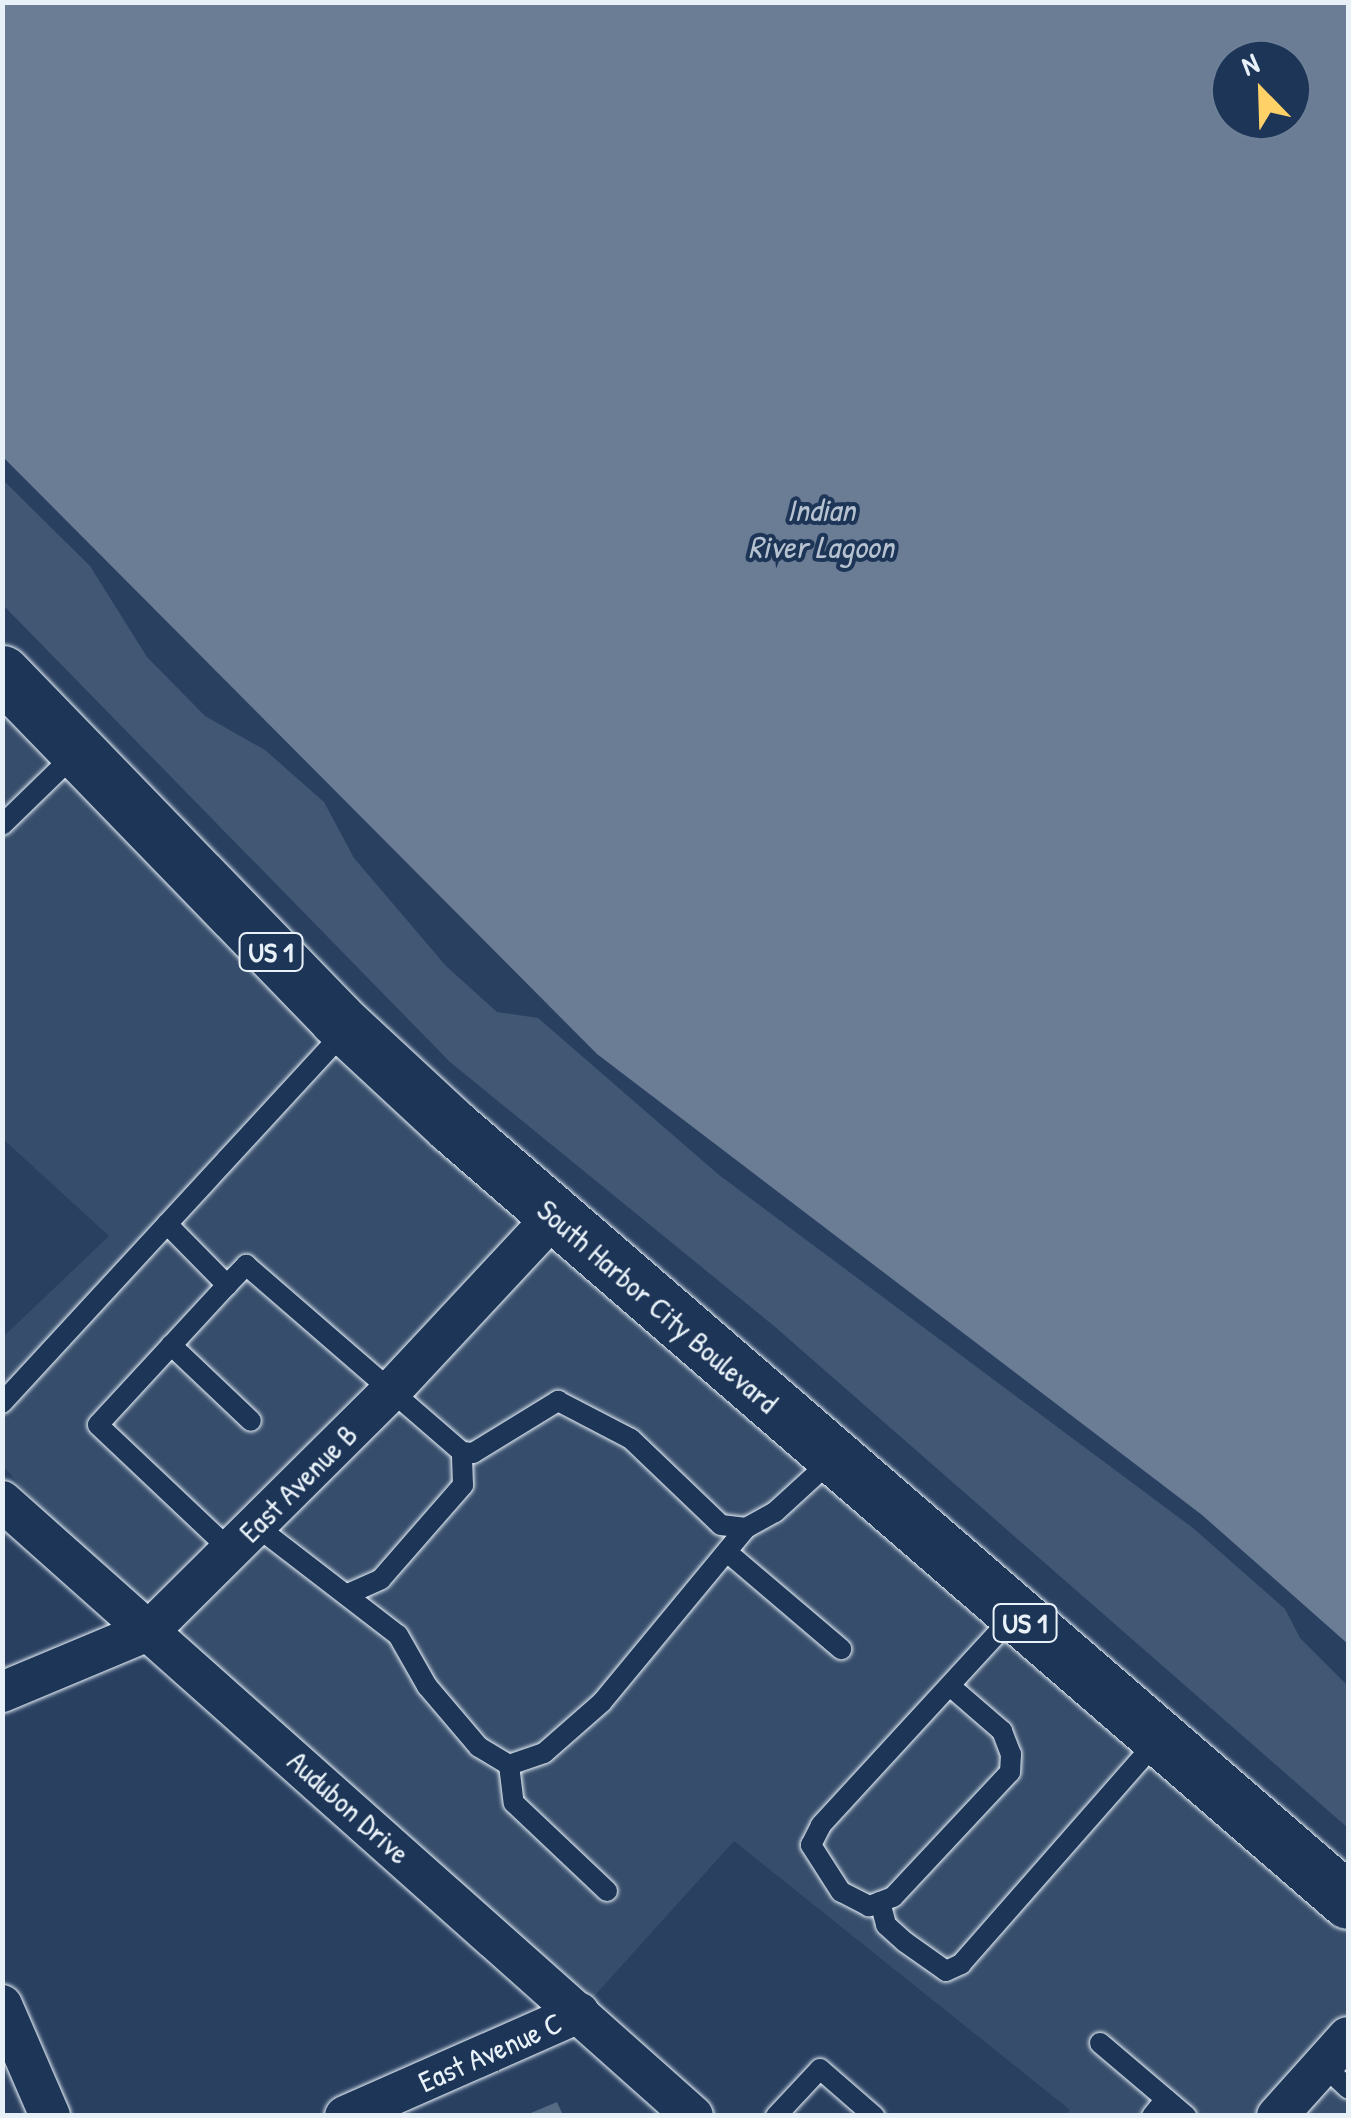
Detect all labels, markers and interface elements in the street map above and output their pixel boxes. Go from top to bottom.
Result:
north arrow [1211,40,1311,140]
text: N [1236,44,1264,85]
water label: Indian River Lagoon [748,492,894,567]
road number: US 1 [238,929,304,975]
street label: South Harbor City Boulevard [530,1192,786,1420]
street label: East Avenue B [232,1417,364,1549]
road number: US 1 [992,1600,1058,1646]
street label: Audubon Drive [281,1743,417,1871]
street label: East Avenue C [413,2004,567,2100]

